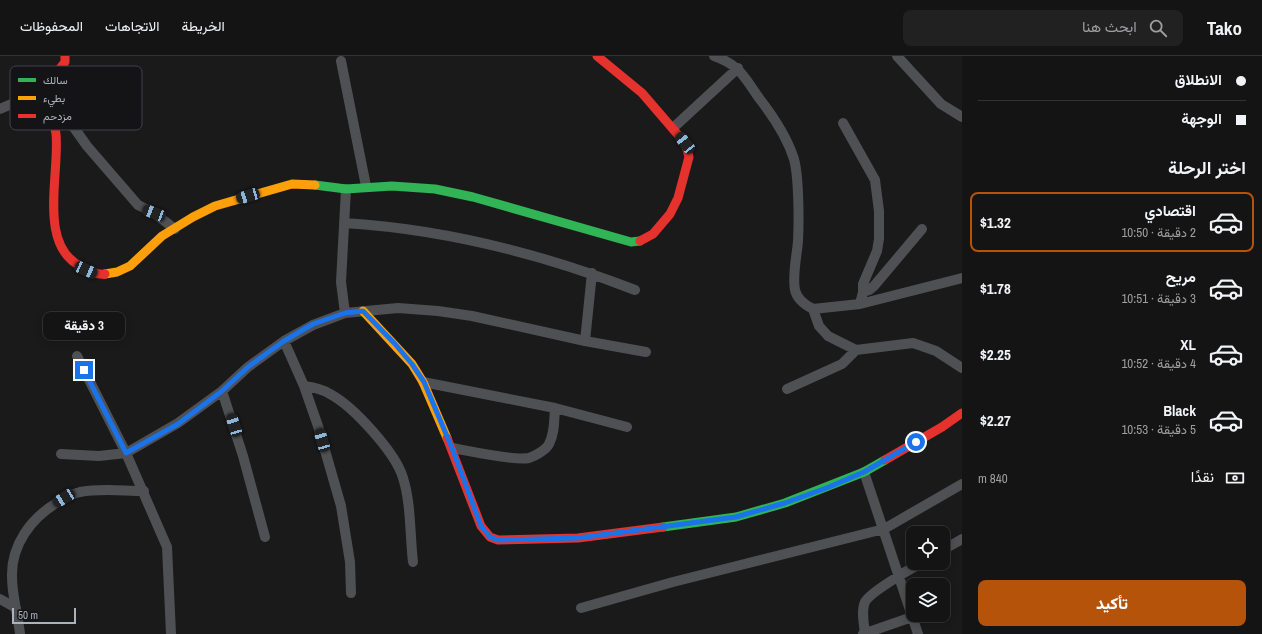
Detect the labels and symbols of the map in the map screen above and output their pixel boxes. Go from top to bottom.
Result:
legend [10,66,142,130]
text: سالك [43,73,68,87]
text: بطيء [43,91,65,108]
text: مزدحم [43,109,72,124]
car [673,130,697,156]
car [235,187,261,205]
car [141,203,167,223]
car [73,260,99,280]
callout: 3 دقيقة [43,312,125,340]
route end [75,361,93,379]
car [225,412,243,438]
car [313,427,331,453]
route start [907,433,925,451]
car [51,487,77,509]
scale bar [12,606,76,625]

